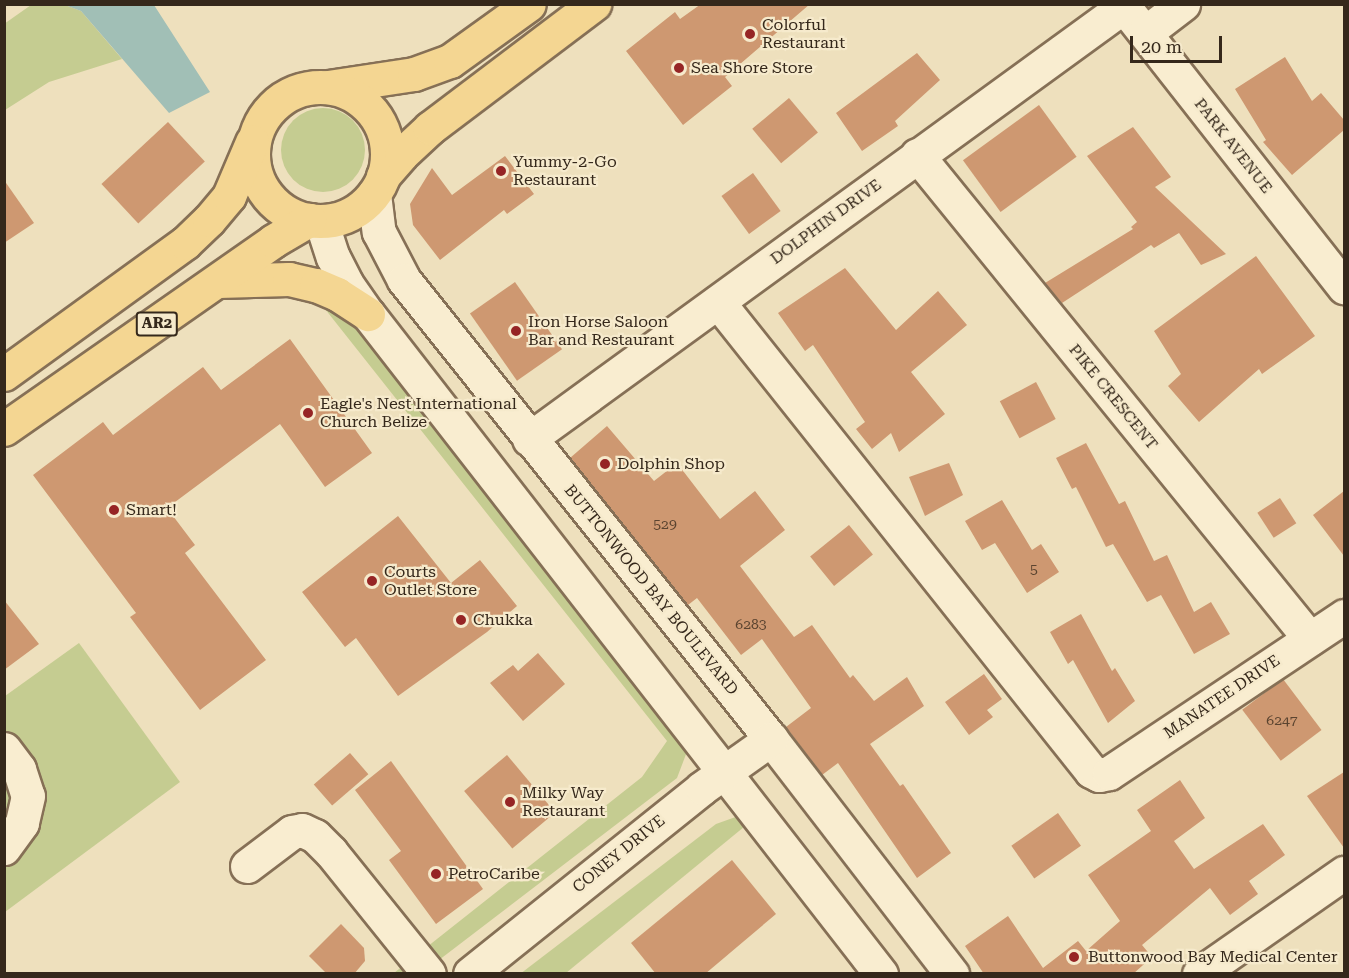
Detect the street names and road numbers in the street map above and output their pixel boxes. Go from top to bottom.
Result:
street label: PARK AVENUE [1190,95,1276,197]
street label: DOLPHIN DRIVE [767,175,885,269]
road number: AR2 [134,312,180,336]
street label: PIKE CRESCENT [1065,340,1161,454]
street label: BUTTONWOOD BAY BOULEVARD [560,481,742,699]
street label: MANATEE DRIVE [1160,651,1284,743]
street label: CONEY DRIVE [569,811,669,897]

